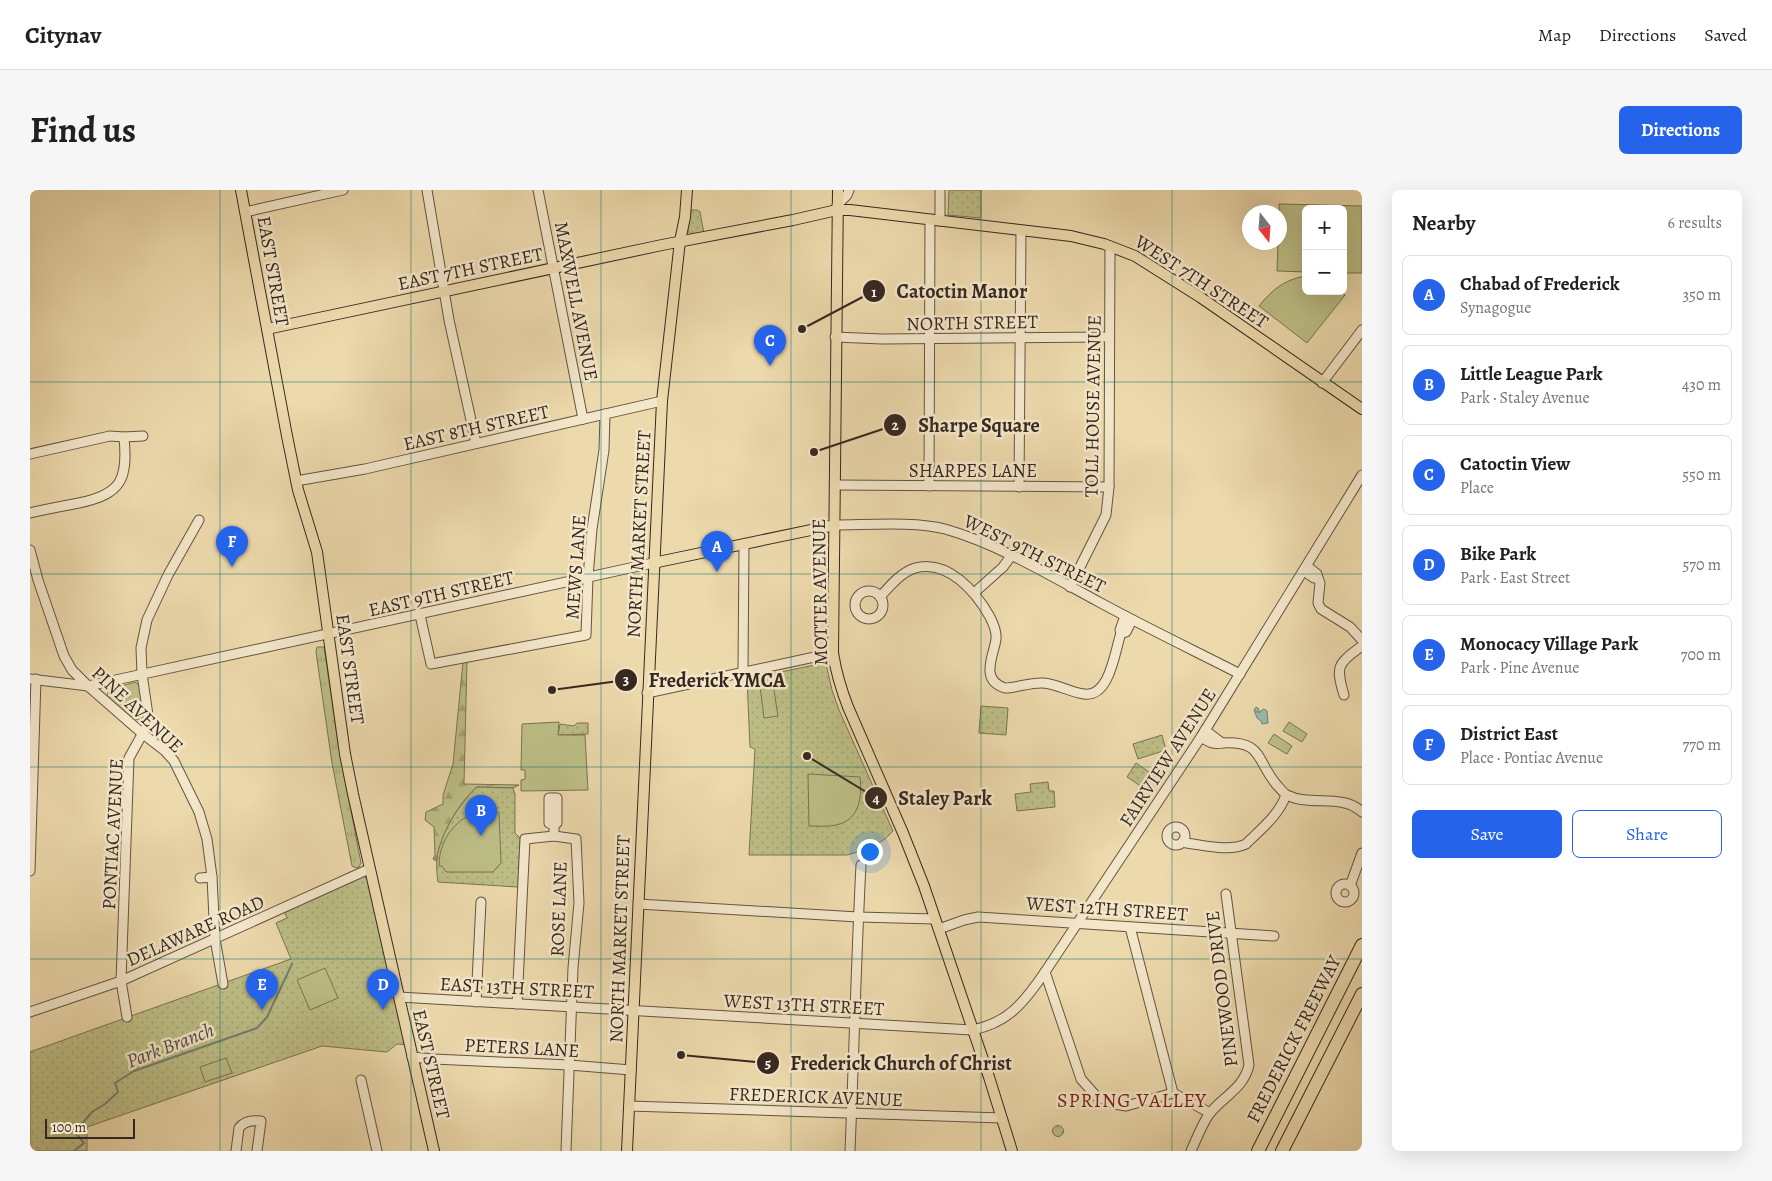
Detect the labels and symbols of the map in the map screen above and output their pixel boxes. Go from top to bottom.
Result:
north arrow [1242,205,1287,250]
street label: EAST STREET [251,214,296,329]
street label: MAXWELL AVENUE [548,219,604,383]
street label: WEST 7TH STREET [1129,228,1274,335]
street label: EAST 7TH STREET [395,241,546,297]
callout: Catoctin Manor [861,274,1037,309]
text: Catoctin Manor [897,278,1027,305]
text: 1 [871,282,877,302]
street label: NORTH STREET [906,309,1039,337]
street label: TOLL HOUSE AVENUE [1078,315,1108,497]
pin: C [754,325,786,366]
street label: EAST 8TH STREET [401,398,552,457]
callout: Sharpe Square [883,408,1049,443]
text: Sharpe Square [918,412,1040,439]
text: 2 [891,415,899,435]
street label: NORTH MARKET STREET [621,429,657,639]
street label: SHARPES LANE [909,458,1037,484]
street label: WEST 9TH STREET [958,508,1111,600]
street label: MEWS LANE [559,514,593,620]
street label: MOTTER AVENUE [806,518,834,666]
pin: F [216,526,248,567]
pin: A [701,531,733,572]
street label: EAST 9TH STREET [366,564,517,623]
street label: EAST STREET [329,612,371,727]
street label: PINE AVENUE [86,660,189,759]
callout: Frederick YMCA [613,662,795,697]
text: Frederick YMCA [649,667,786,694]
text: 3 [623,670,629,690]
street label: FAIRVIEW AVENUE [1113,683,1222,832]
street label: PONTIAC AVENUE [96,758,130,910]
callout: Staley Park [863,780,1002,815]
text: Staley Park [898,785,992,812]
text: 4 [872,788,880,808]
pin: B [465,795,497,836]
street label: NORTH MARKET STREET [603,834,637,1043]
your location [857,839,883,865]
street label: ROSE LANE [544,861,574,957]
street label: DELAWARE ROAD [122,889,268,973]
street label: WEST 12TH STREET [1024,890,1189,928]
street label: PINEWOOD DRIVE [1199,909,1244,1069]
street label: FREDERICK FREEWAY [1240,951,1348,1128]
pin: E [246,969,278,1010]
pin: D [367,969,399,1010]
street label: EAST 13TH STREET [439,971,595,1005]
street label: WEST 13TH STREET [722,988,886,1022]
street label: EAST STREET [406,1007,456,1122]
water label: Park Branch [122,1016,218,1075]
street label: PETERS LANE [464,1032,580,1064]
callout: Frederick Church of Christ [755,1045,1022,1080]
text: Frederick Church of Christ [790,1050,1012,1077]
text: 5 [765,1053,771,1073]
street label: FREDERICK AVENUE [728,1081,903,1113]
district label: SPRING VALLEY [1057,1087,1207,1114]
scale bar [45,1116,135,1139]

